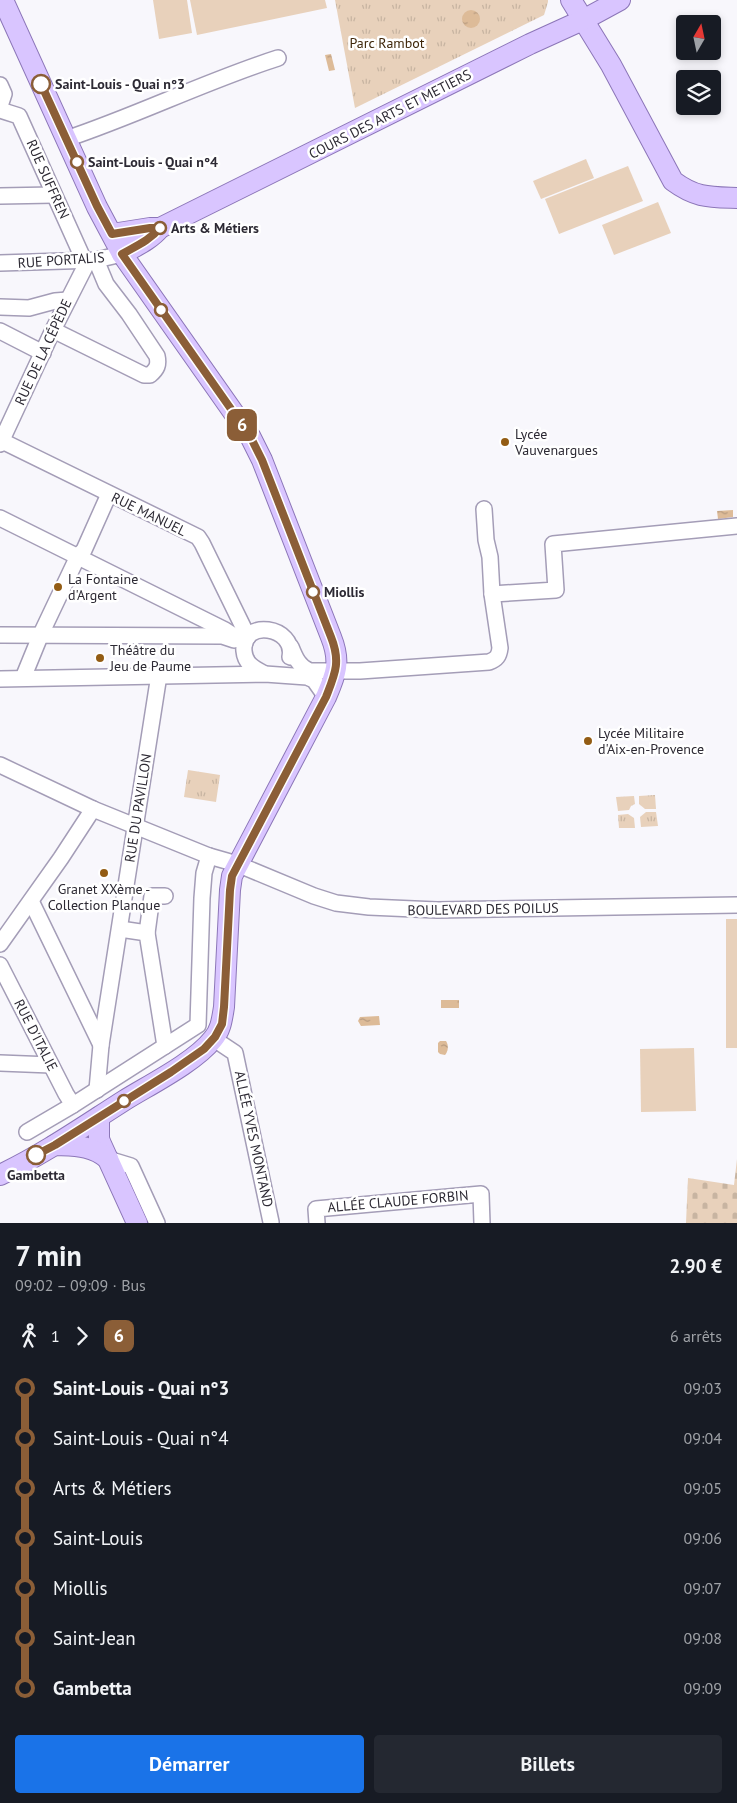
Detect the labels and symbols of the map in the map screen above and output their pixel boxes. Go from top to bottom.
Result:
north arrow [676,15,721,60]
park label: Parc Rambot [349,34,425,52]
street label: COURS DES ARTS ET METIERS [306,65,474,163]
marker: Saint-Louis - Quai n°3 [31,74,51,94]
place label: Saint-Louis - Quai n°3 [55,75,185,93]
street label: RUE SUFFREN [22,137,74,221]
place label: Saint-Louis - Quai n°4 [88,153,218,171]
marker: Saint-Louis - Quai n°4 [70,155,84,169]
place label: Arts & Métiers [171,219,259,237]
marker: Arts & Métiers [153,221,167,235]
street label: RUE PORTALIS [17,248,105,272]
street label: RUE DE LA CÉPÈDE [10,296,76,408]
unlabelled marker [154,303,168,317]
line badge: 6 [226,409,258,441]
place label: Lycée Vauvenargues [514,425,598,459]
marker: Lycée Vauvenargues [499,436,511,448]
street label: RUE MANUEL [109,488,189,540]
place label: La Fontaine d'Argent [68,570,138,604]
marker: La Fontaine d'Argent [52,581,64,593]
place label: Miollis [324,583,364,601]
marker: Miollis [306,585,320,599]
place label: Théâtre du Jeu de Paume [109,641,191,675]
marker: Théâtre du Jeu de Paume [94,652,106,664]
place label: Lycée Militaire d'Aix-en-Provence [598,724,704,758]
marker: Lycée Militaire d'Aix-en-Provence [582,735,594,747]
street label: RUE DU PAVILLON [121,752,155,864]
marker: Granet XXème - Collection Planque [98,867,110,879]
place label: Granet XXème - Collection Planque [48,880,160,914]
street label: BOULEVARD DES POILUS [407,899,559,919]
street label: RUE D'ITALIE [10,996,62,1074]
street label: ALLÉE YVES MONTAND [231,1069,277,1209]
unlabelled marker [117,1094,131,1108]
marker: Gambetta [26,1145,46,1165]
place label: Gambetta [7,1166,65,1184]
street label: ALLÉE CLAUDE FORBIN [327,1186,469,1216]

